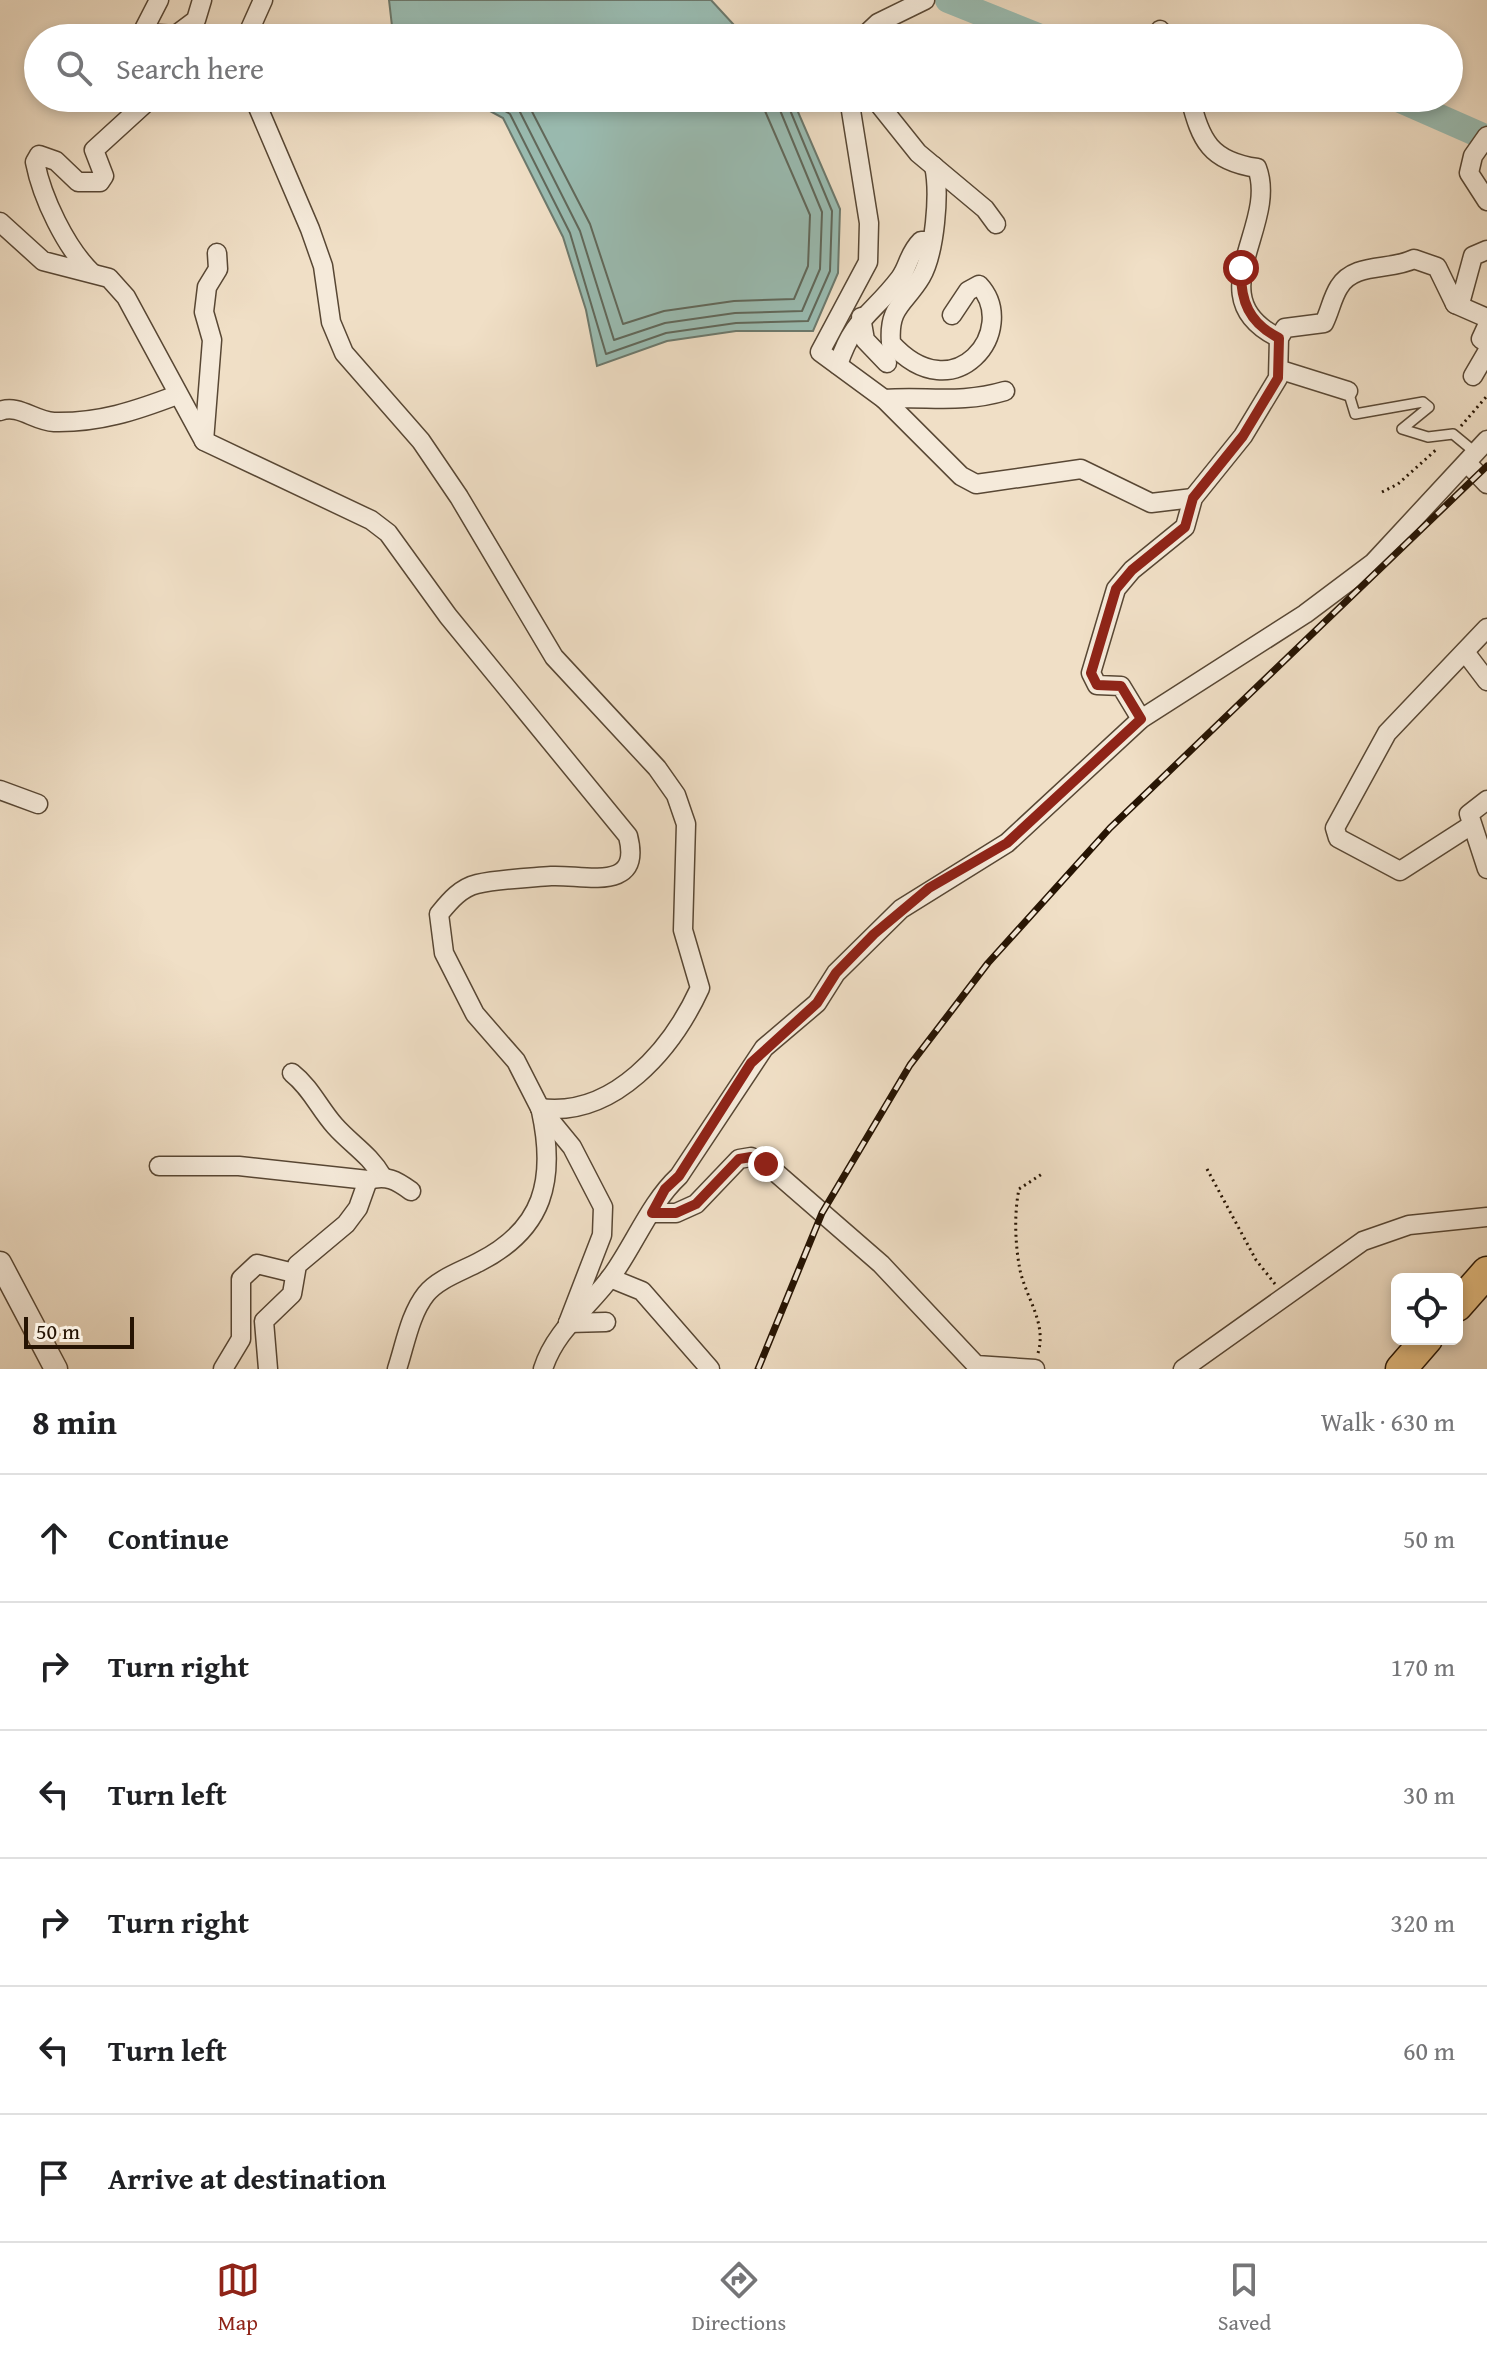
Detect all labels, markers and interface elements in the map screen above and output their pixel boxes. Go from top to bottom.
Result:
search box [24,24,1463,112]
icon: search [52,46,96,90]
text: Search here [116,46,264,90]
route start [1223,250,1259,286]
route end [748,1146,784,1182]
map controls [1391,1273,1463,1345]
button: locate [1391,1273,1463,1345]
scale bar [24,1313,134,1349]
text: 50 m [36,1315,80,1347]
text: 8 min [32,1397,117,1446]
text: Walk · 630 m [1321,1402,1455,1441]
icon: ahead [32,1516,76,1560]
text: Continue [108,1516,229,1560]
text: 50 m [1403,1519,1455,1558]
icon: right [32,1644,76,1688]
text: Turn right [108,1644,249,1688]
text: 170 m [1390,1647,1455,1686]
icon: left [32,1772,76,1816]
text: Turn left [108,1772,227,1816]
text: 30 m [1403,1775,1455,1814]
icon: right [32,1900,76,1944]
text: Turn right [108,1900,249,1944]
text: 320 m [1390,1903,1455,1942]
icon: left [32,2028,76,2072]
text: Turn left [108,2028,227,2072]
text: 60 m [1403,2031,1455,2070]
icon: arrive [32,2156,76,2200]
text: Arrive at destination [108,2156,386,2200]
tab: Map [216,2258,260,2338]
tab: Directions [692,2258,786,2338]
tab: Saved [1218,2258,1271,2338]

